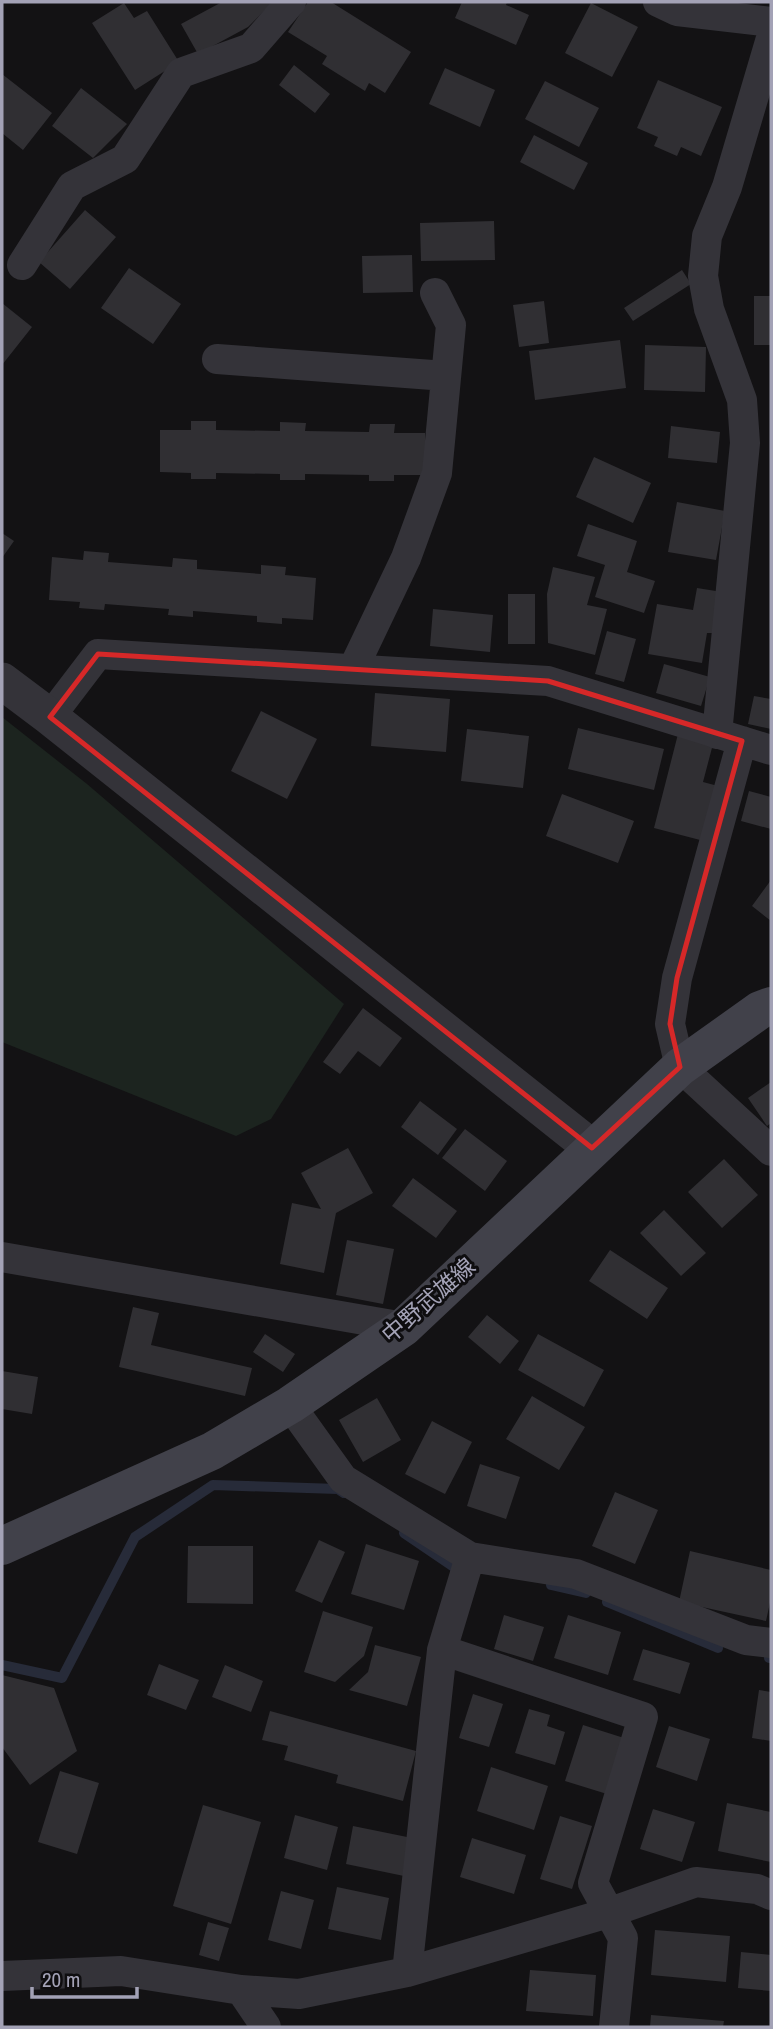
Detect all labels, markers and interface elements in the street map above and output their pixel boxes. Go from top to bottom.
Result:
street label: 中野武雄線 [374,1251,482,1349]
scale bar [32,1955,136,1999]
text: 20 m [42,1965,80,1994]

